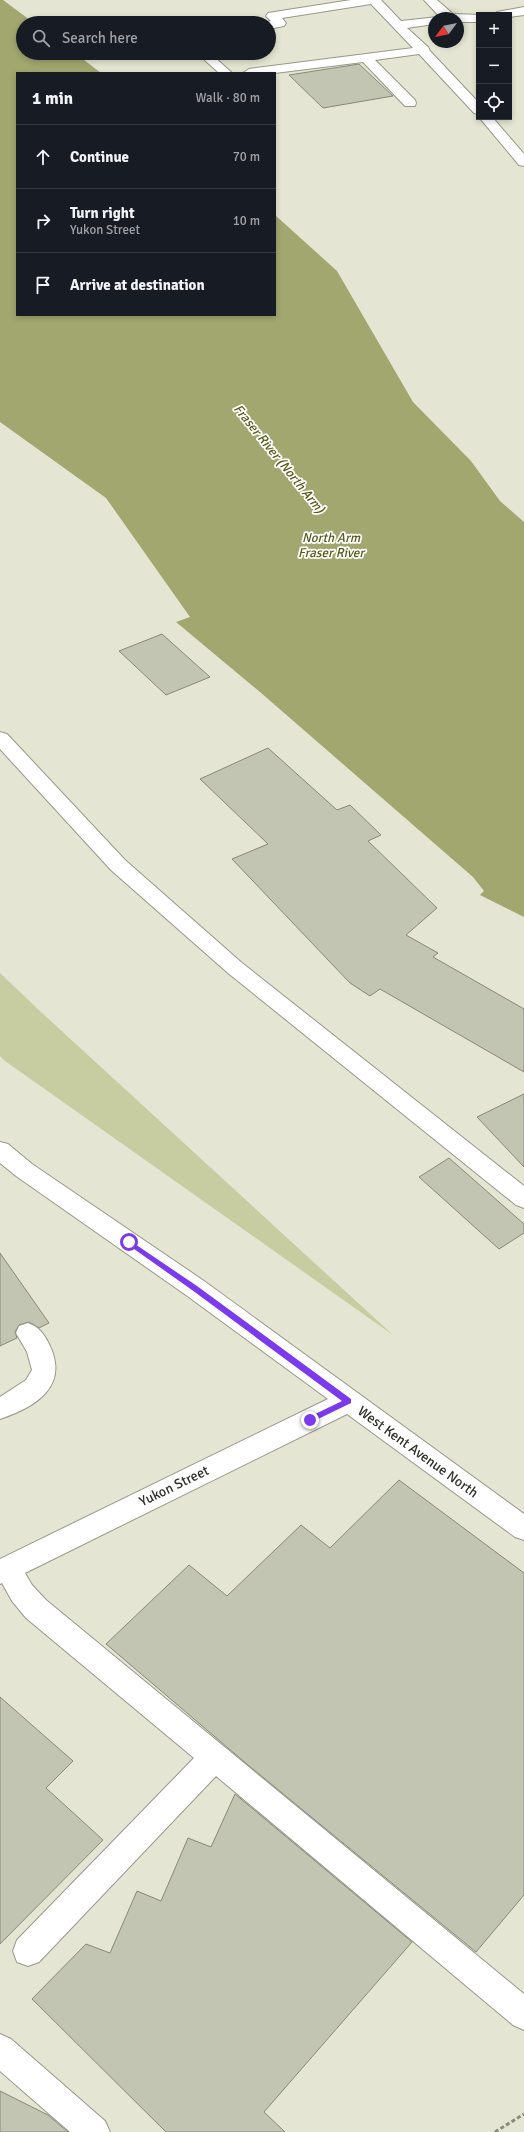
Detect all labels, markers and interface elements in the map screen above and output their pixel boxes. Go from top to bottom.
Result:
north arrow [428,12,464,48]
map controls [476,12,512,120]
button: + [476,12,512,48]
search box [16,16,276,60]
icon: search [30,27,52,49]
text: Search here [62,29,138,47]
button: − [476,48,512,84]
button: locate [476,84,512,120]
text: 1 min [32,88,73,109]
text: Walk · 80 m [196,90,260,106]
icon: ahead [32,146,54,168]
text: Continue [70,148,129,166]
text: 70 m [233,149,260,165]
text: Turn right [70,204,135,222]
icon: right [32,210,54,232]
text: 10 m [233,213,260,229]
text: Yukon Street [70,222,140,238]
icon: arrive [32,274,54,296]
text: Arrive at destination [70,276,205,294]
water label: Fraser River (North Arm) [230,401,328,517]
water label: North Arm Fraser River [298,530,366,561]
route start [120,1233,138,1251]
street label: West Kent Avenue North [354,1403,482,1501]
route end [301,1411,319,1429]
street label: Yukon Street [136,1462,212,1510]

